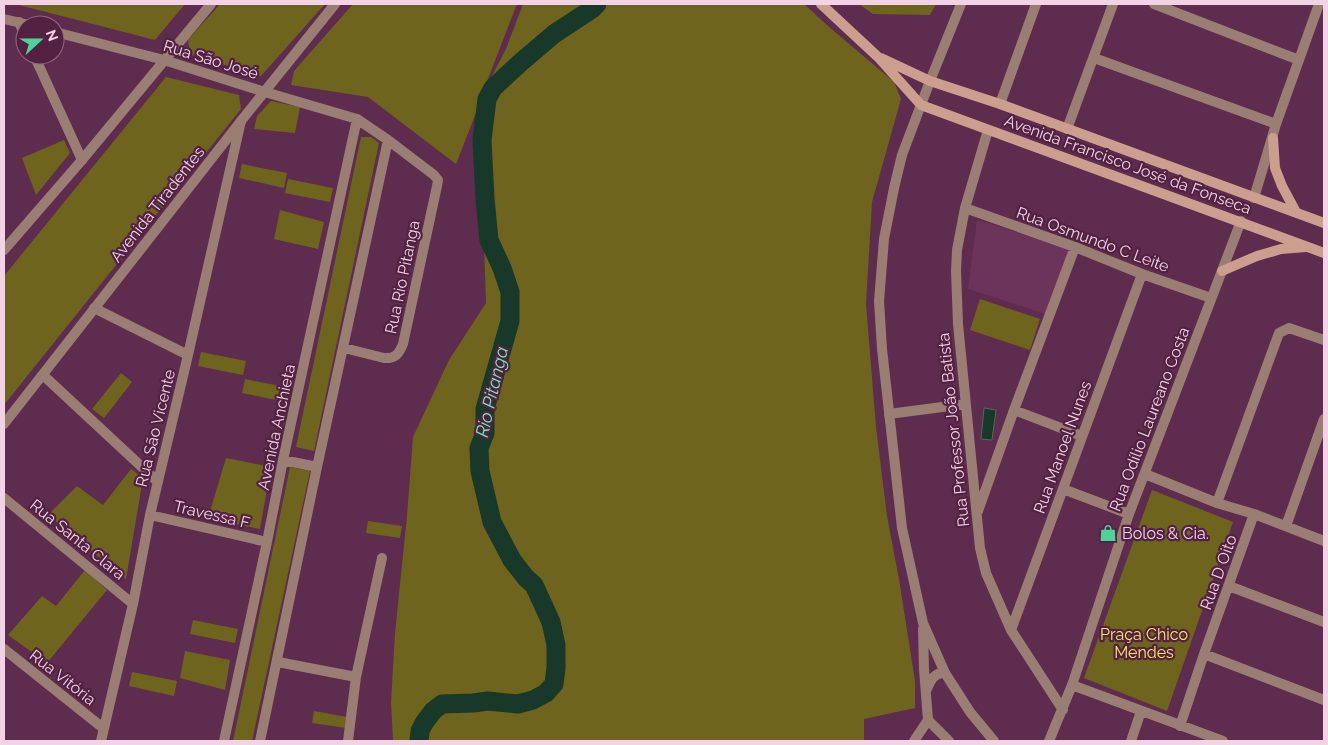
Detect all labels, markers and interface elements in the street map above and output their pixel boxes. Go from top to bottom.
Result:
north arrow [15,15,65,65]
text: N [43,27,62,43]
street label: Rua São José [161,36,261,83]
street label: Avenida Francisco José da Fonseca [1002,111,1254,218]
street label: Avenida Tiradentes [106,142,209,266]
street label: Rua Osmundo C Leite [1014,203,1172,276]
street label: Rua Rio Pitanga [381,219,424,336]
street label: Rua Odílio Laureano Costa [1106,324,1193,514]
street label: Rua Professor João Batista [934,332,973,528]
water label: Rio Pitanga [471,344,512,439]
street label: Avenida Anchieta [254,362,299,492]
street label: Rua São Vicente [132,367,179,489]
street label: Rua Manoel Nunes [1030,378,1095,516]
street label: Rua Santa Clara [26,495,129,584]
street label: Travessa F [172,496,252,532]
shop icon: Bolos & Cia. [1098,523,1118,543]
place label: Bolos & Cia. [1122,524,1209,543]
street label: Rua D Oito [1196,532,1241,612]
park label: Praça Chico Mendes [1100,625,1188,662]
street label: Rua Vitória [26,646,100,709]

